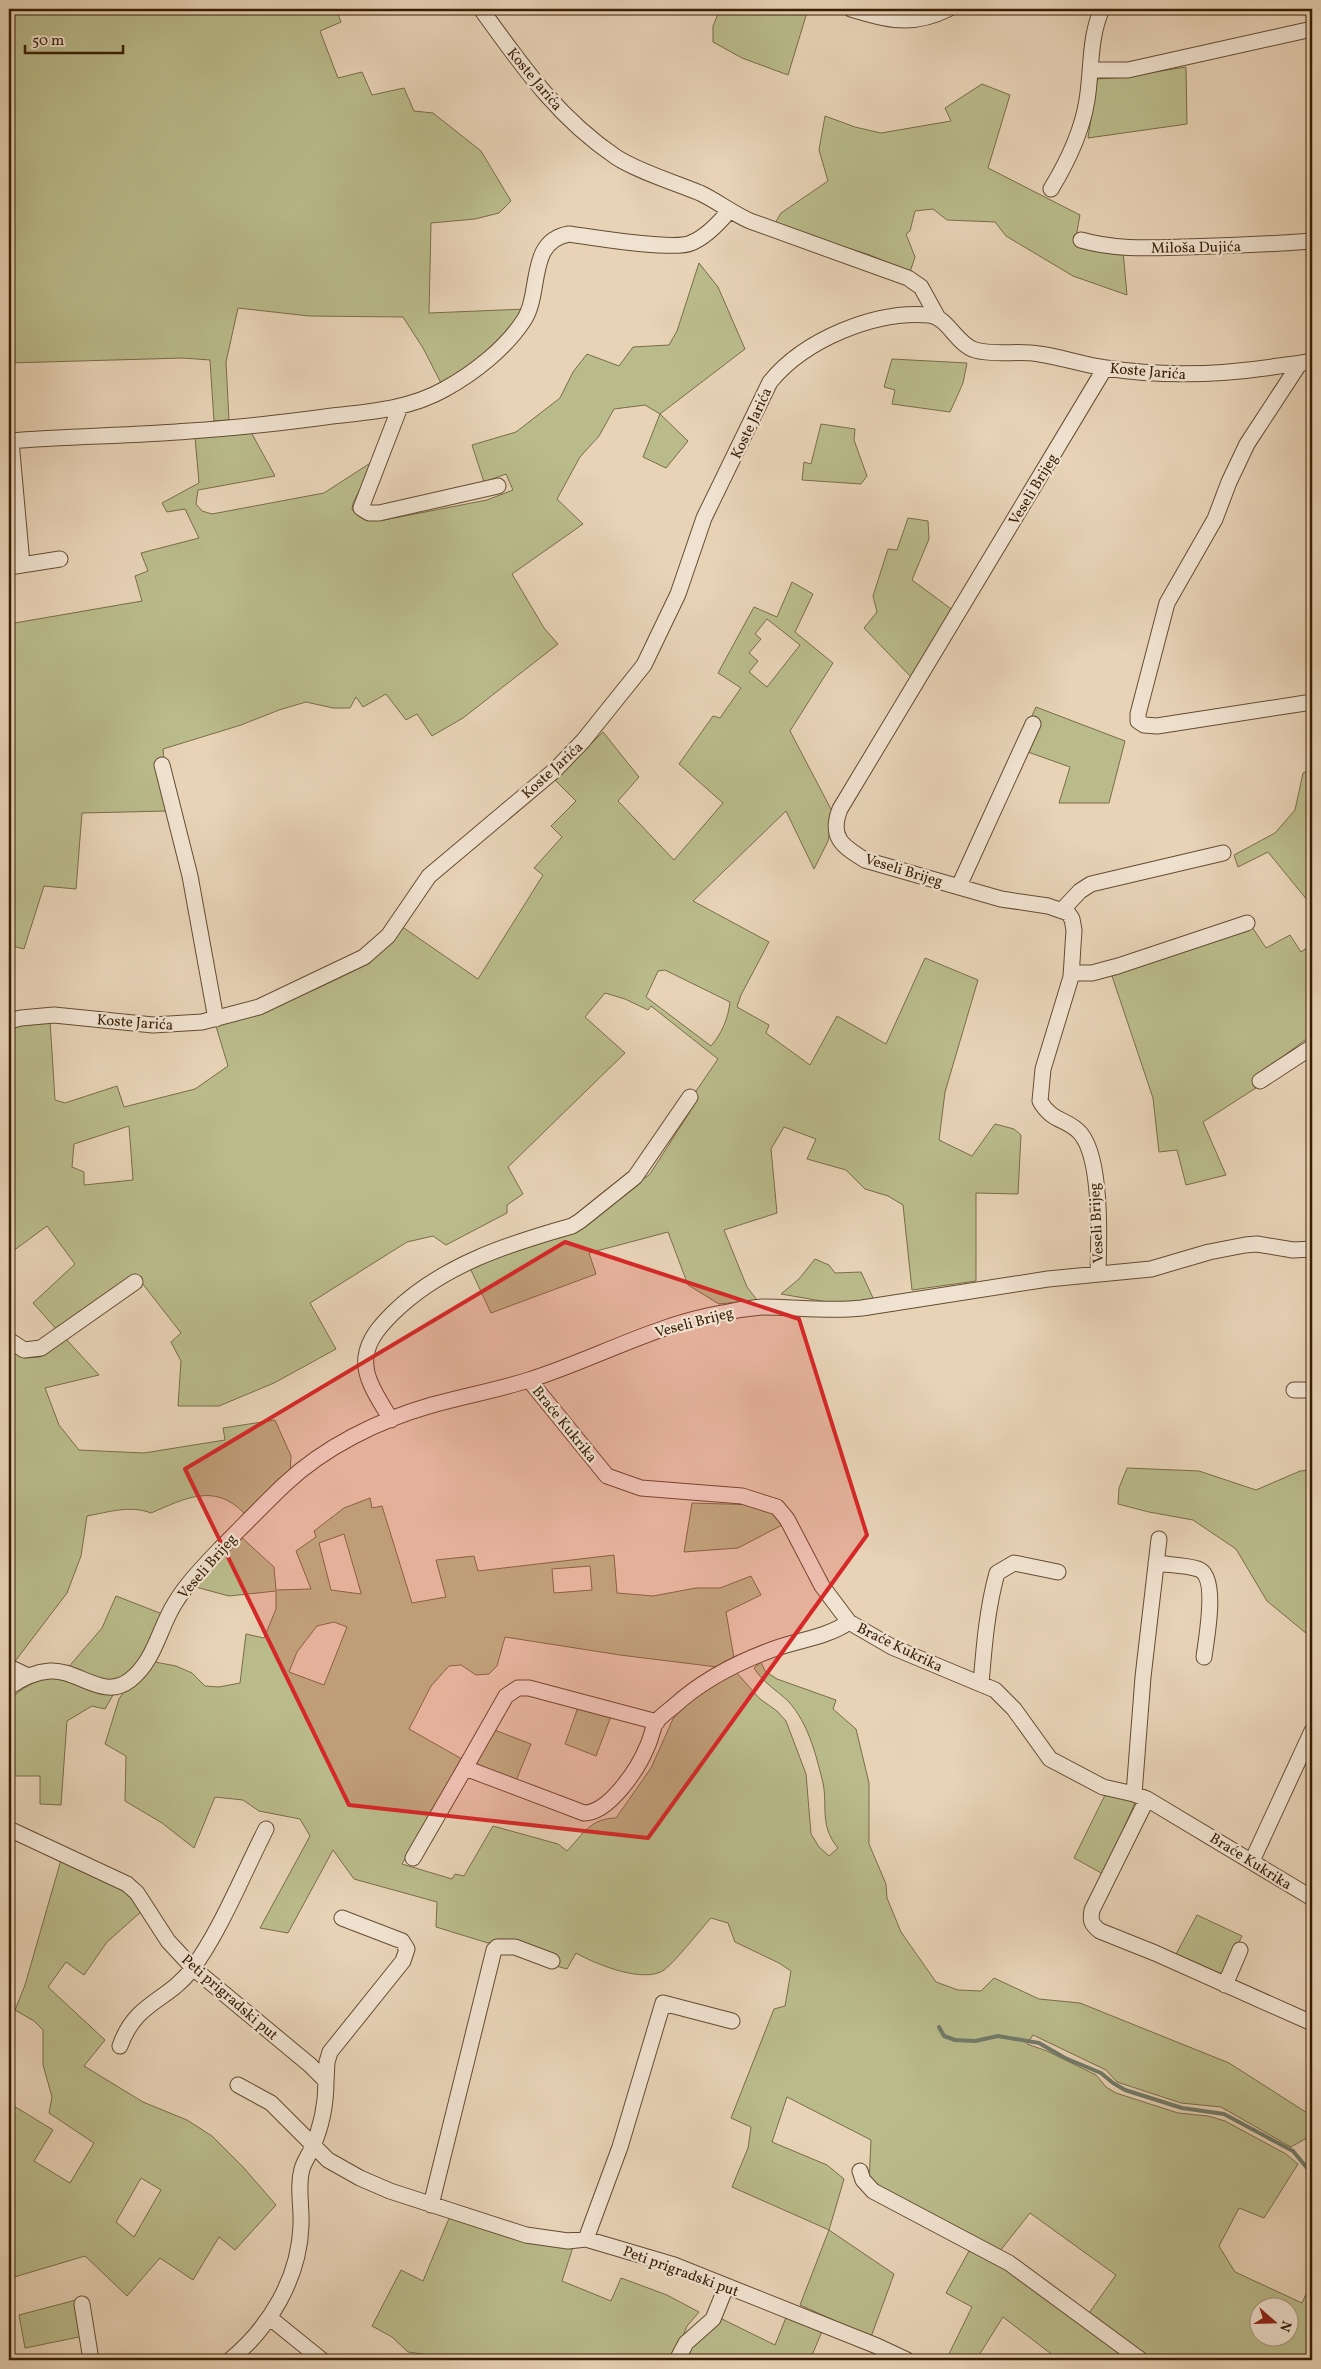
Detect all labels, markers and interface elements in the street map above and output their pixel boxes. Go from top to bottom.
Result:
scale bar [25,22,122,54]
text: 50 m [32,31,64,52]
street label: Koste Jarića [501,44,567,116]
street label: Miloša Dujića [1151,237,1241,260]
street label: Koste Jarića [1109,359,1187,386]
street label: Koste Jarića [727,384,778,463]
street label: Veseli Brijeg [1005,450,1064,530]
street label: Koste Jarića [518,738,588,805]
street label: Veseli Brijeg [862,850,945,893]
street label: Koste Jarića [96,1010,174,1037]
street label: Veseli Brijeg [1085,1182,1110,1264]
street label: Veseli Brijeg [653,1303,736,1344]
street label: Braće Kukrika [526,1382,601,1468]
street label: Veseli Brijeg [174,1529,243,1604]
street label: Braće Kukrika [853,1618,946,1678]
street label: Braće Kukrika [1205,1829,1295,1896]
street label: Peti prigradski put [176,1950,282,2046]
street label: Peti prigradski put [620,2242,741,2303]
north arrow [1248,2296,1298,2346]
text: N [1274,2318,1295,2334]

